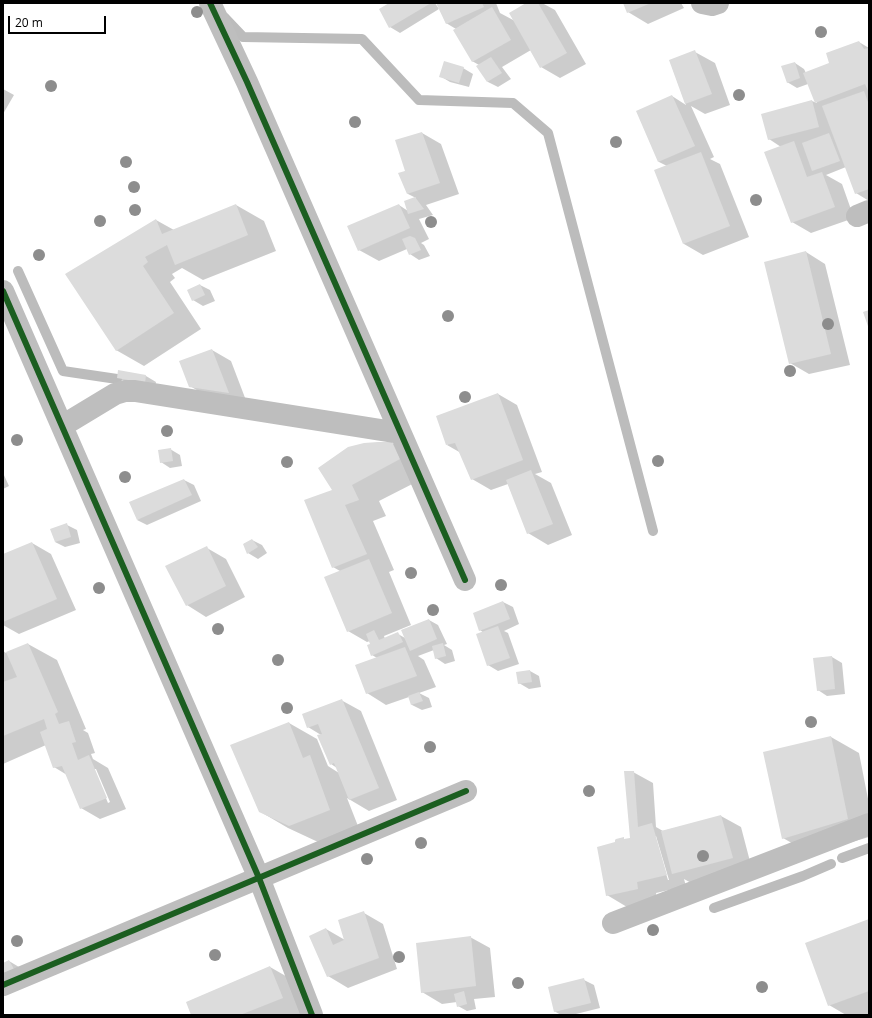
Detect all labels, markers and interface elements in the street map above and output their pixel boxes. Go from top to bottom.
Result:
scale bar [10,8,108,34]
text: 20 m [15,14,43,31]

